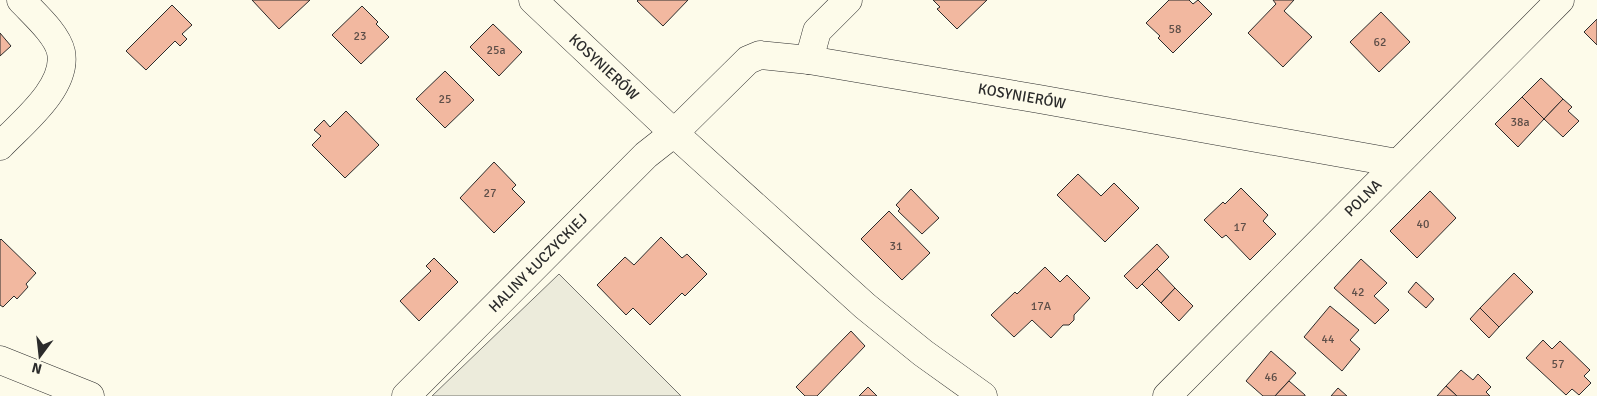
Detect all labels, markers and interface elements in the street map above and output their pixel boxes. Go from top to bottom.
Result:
house number: 58 [1169,22,1181,37]
house number: 23 [354,29,366,44]
street label: KOSYNIERÓW [565,29,644,104]
house number: 62 [1374,35,1386,50]
house number: 25a [486,43,506,58]
street label: KOSYNIERÓW [977,78,1068,113]
house number: 25 [439,92,451,107]
house number: 38a [1510,115,1530,130]
street label: POLNA [1341,176,1385,220]
house number: 27 [484,186,496,201]
street label: HALINY ŁUCZYCKIEJ [485,210,591,316]
house number: 40 [1417,217,1429,232]
house number: 17 [1234,220,1246,235]
house number: 31 [890,239,902,254]
house number: 42 [1352,285,1364,300]
house number: 17A [1031,299,1052,314]
north arrow [15,331,65,381]
house number: 44 [1322,332,1335,347]
house number: 57 [1552,357,1564,372]
text: N [30,359,44,378]
house number: 46 [1265,370,1277,385]

